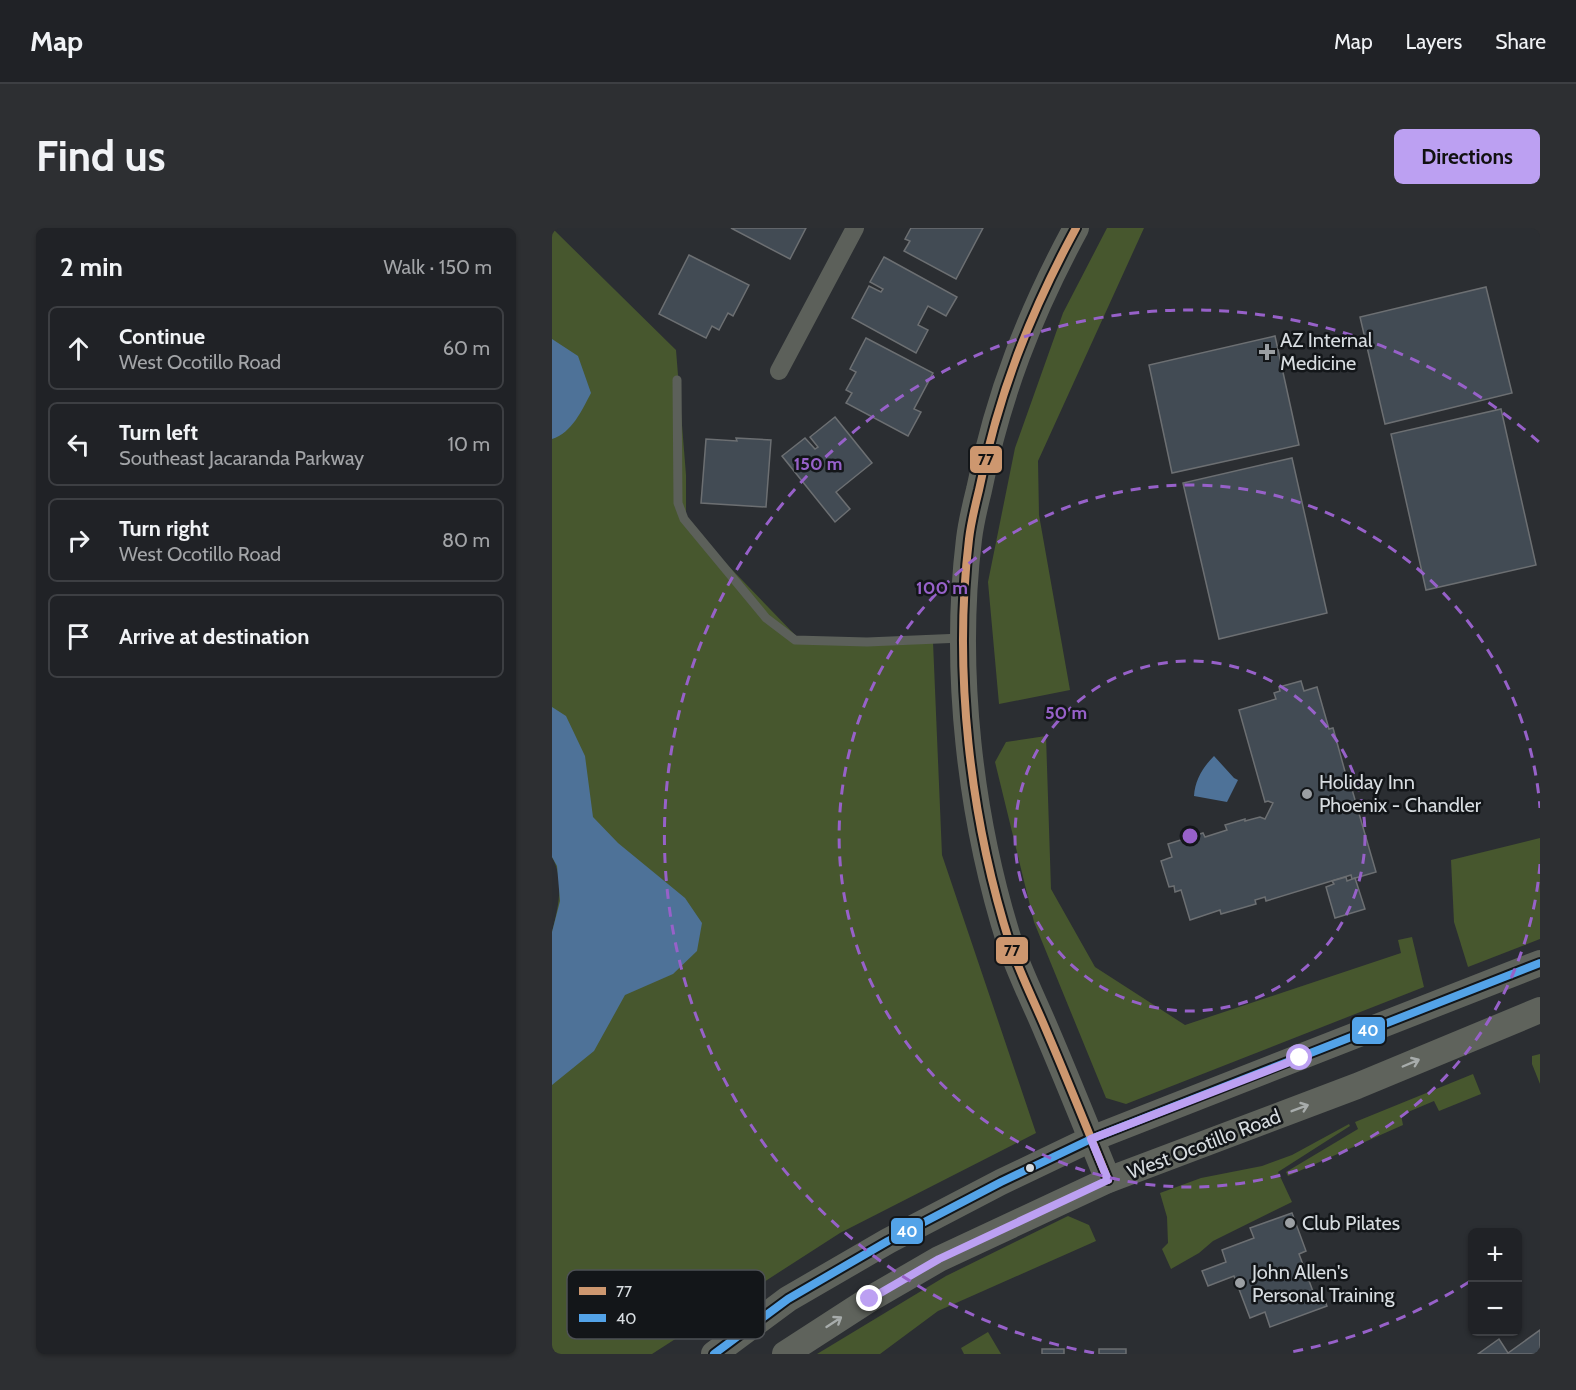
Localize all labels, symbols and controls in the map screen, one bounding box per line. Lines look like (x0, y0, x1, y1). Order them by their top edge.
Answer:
text: Map (30, 24, 83, 58)
text: Map (1334, 29, 1373, 54)
text: Layers (1406, 29, 1462, 54)
text: Share (1495, 29, 1546, 54)
button: Directions (1394, 129, 1540, 184)
text: Find us (36, 130, 165, 182)
text: 2 min (60, 251, 123, 283)
text: Walk · 150 m (384, 255, 492, 279)
text: Continue (119, 323, 205, 350)
place label: AZ Internal Medicine (1280, 328, 1373, 375)
icon: ahead (62, 332, 95, 365)
text: 60 m (443, 336, 490, 360)
marker: AZ Internal Medicine (1258, 343, 1276, 361)
text: West Ocotillo Road (119, 350, 281, 374)
text: Turn left (119, 419, 198, 446)
icon: left (62, 428, 95, 461)
text: 10 m (447, 432, 490, 456)
line badge: 77 (969, 445, 1003, 474)
text: Southeast Jacaranda Parkway (119, 446, 364, 470)
text: 77 (978, 450, 995, 469)
text: 150 m (794, 453, 842, 475)
text: Turn right (119, 515, 209, 542)
icon: right (62, 524, 95, 557)
text: 80 m (442, 528, 490, 552)
text: West Ocotillo Road (119, 542, 281, 566)
text: 100 m (916, 577, 968, 599)
icon: arrive (62, 620, 95, 653)
text: Arrive at destination (119, 623, 309, 650)
text: 50 m (1045, 702, 1087, 724)
place label: Holiday Inn Phoenix - Chandler (1319, 770, 1482, 817)
marker: Holiday Inn Phoenix - Chandler (1300, 787, 1314, 801)
centre of rings (1180, 826, 1200, 846)
line badge: 77 (995, 936, 1029, 965)
text: 77 (1004, 941, 1021, 960)
line badge: 40 (1351, 1016, 1386, 1045)
text: 40 (1357, 1021, 1379, 1040)
route start (1286, 1044, 1312, 1070)
one-way arrow (1401, 1057, 1419, 1068)
one-way arrow (1290, 1101, 1309, 1112)
street label: West Ocotillo Road (1124, 1104, 1284, 1184)
unlabelled marker (1024, 1162, 1036, 1174)
place label: Club Pilates (1302, 1211, 1400, 1235)
marker: Club Pilates (1283, 1216, 1297, 1230)
line badge: 40 (890, 1217, 924, 1245)
text: 40 (896, 1222, 918, 1241)
map controls (1468, 1228, 1522, 1336)
button: + (1468, 1228, 1522, 1282)
place label: John Allen's Personal Training (1251, 1260, 1396, 1307)
legend (567, 1270, 765, 1339)
marker: John Allen's Personal Training (1233, 1276, 1247, 1290)
text: 77 (616, 1282, 632, 1301)
button: − (1468, 1282, 1522, 1336)
route end (856, 1285, 882, 1311)
text: 40 (616, 1309, 636, 1328)
one-way arrow (825, 1316, 842, 1328)

